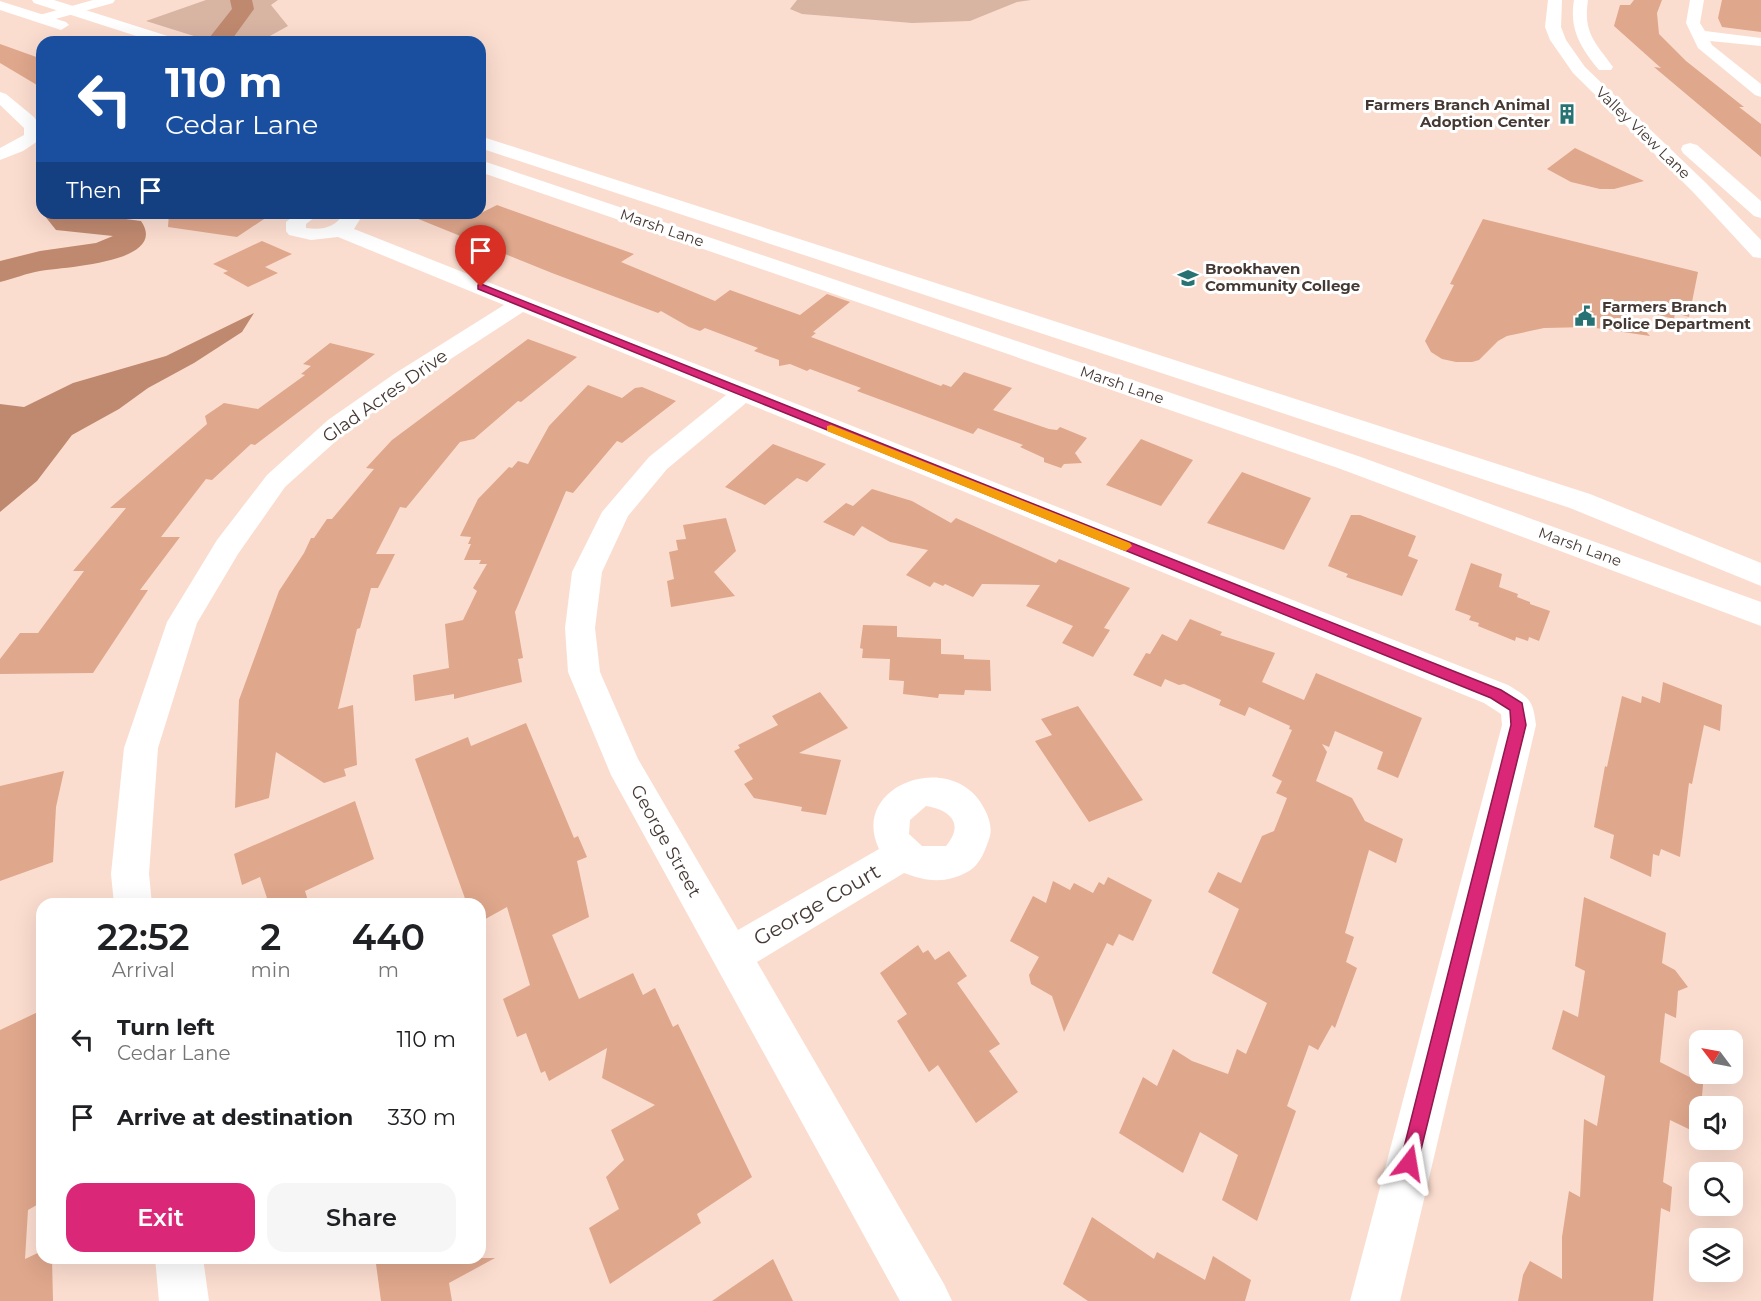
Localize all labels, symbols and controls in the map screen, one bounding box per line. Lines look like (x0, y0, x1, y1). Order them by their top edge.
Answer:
text: 110 m (165, 56, 282, 108)
icon: left (66, 60, 144, 138)
street label: Valley View Lane (1592, 82, 1695, 183)
place label: Farmers Branch Animal Adoption Center (1365, 95, 1551, 131)
building icon: Farmers Branch Animal Adoption Center (1555, 102, 1579, 126)
text: Cedar Lane (165, 108, 318, 141)
icon: arrive (134, 174, 167, 207)
text: Then (66, 177, 122, 204)
street label: Marsh Lane (618, 204, 707, 251)
pin (455, 225, 506, 287)
icon: arrive (464, 234, 497, 267)
place label: Brookhaven Community College (1205, 259, 1360, 295)
school or university icon: Brookhaven Community College (1176, 266, 1200, 290)
place label: Farmers Branch Police Department (1602, 297, 1751, 333)
public building icon: Farmers Branch Police Department (1573, 304, 1597, 328)
street label: Glad Acres Drive (318, 345, 452, 447)
street label: Marsh Lane (1078, 361, 1167, 408)
street label: Marsh Lane (1536, 523, 1625, 570)
street label: George Street (626, 781, 706, 901)
street label: George Court (749, 858, 884, 951)
text: 22:52 (97, 915, 190, 959)
text: 2 (260, 915, 281, 959)
text: 440 (352, 915, 425, 959)
text: Arrival (112, 958, 175, 982)
text: min (251, 958, 291, 982)
text: m (378, 958, 399, 982)
text: Turn left (117, 1014, 215, 1041)
icon: left (66, 1023, 99, 1056)
text: 110 m (396, 1026, 456, 1053)
north arrow (1689, 1030, 1743, 1084)
map controls (1689, 1030, 1743, 1282)
text: Cedar Lane (117, 1041, 231, 1065)
button: sound (1689, 1096, 1743, 1150)
icon: arrive (66, 1101, 99, 1134)
text: Arrive at destination (117, 1104, 353, 1131)
text: 330 m (388, 1104, 456, 1131)
position arrow (1377, 1131, 1441, 1195)
button: search (1689, 1162, 1743, 1216)
button: Exit (66, 1183, 255, 1252)
button: Share (267, 1183, 456, 1252)
button: layers (1689, 1228, 1743, 1282)

